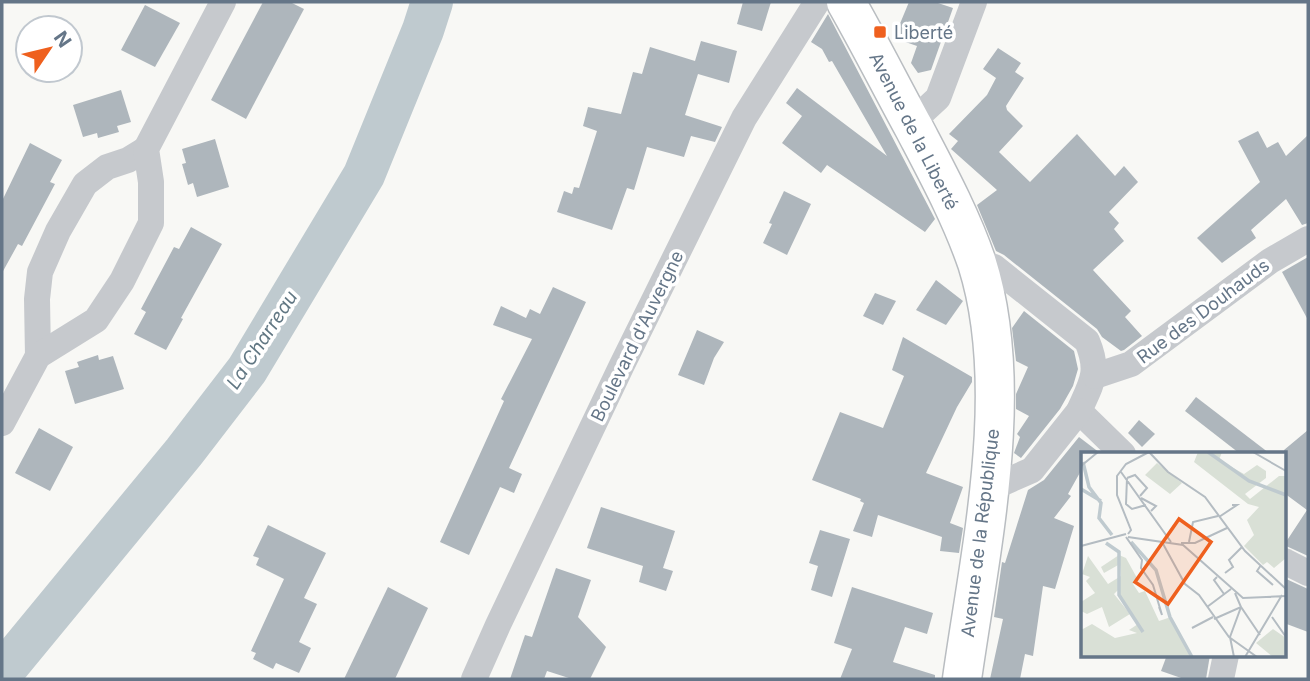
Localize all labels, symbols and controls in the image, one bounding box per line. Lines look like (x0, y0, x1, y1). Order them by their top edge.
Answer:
north arrow (14, 14, 84, 84)
place label: Liberté (894, 22, 953, 43)
marker: Liberté (872, 24, 888, 40)
text: N (49, 27, 76, 52)
street label: Avenue de la Liberté (865, 49, 963, 213)
street label: Boulevard d'Auvergne (586, 247, 688, 425)
street label: Rue des Douhauds (1133, 254, 1273, 368)
water label: La Charreau (222, 286, 302, 394)
street label: Avenue de la République (957, 428, 1003, 638)
inset map (1081, 452, 1286, 656)

